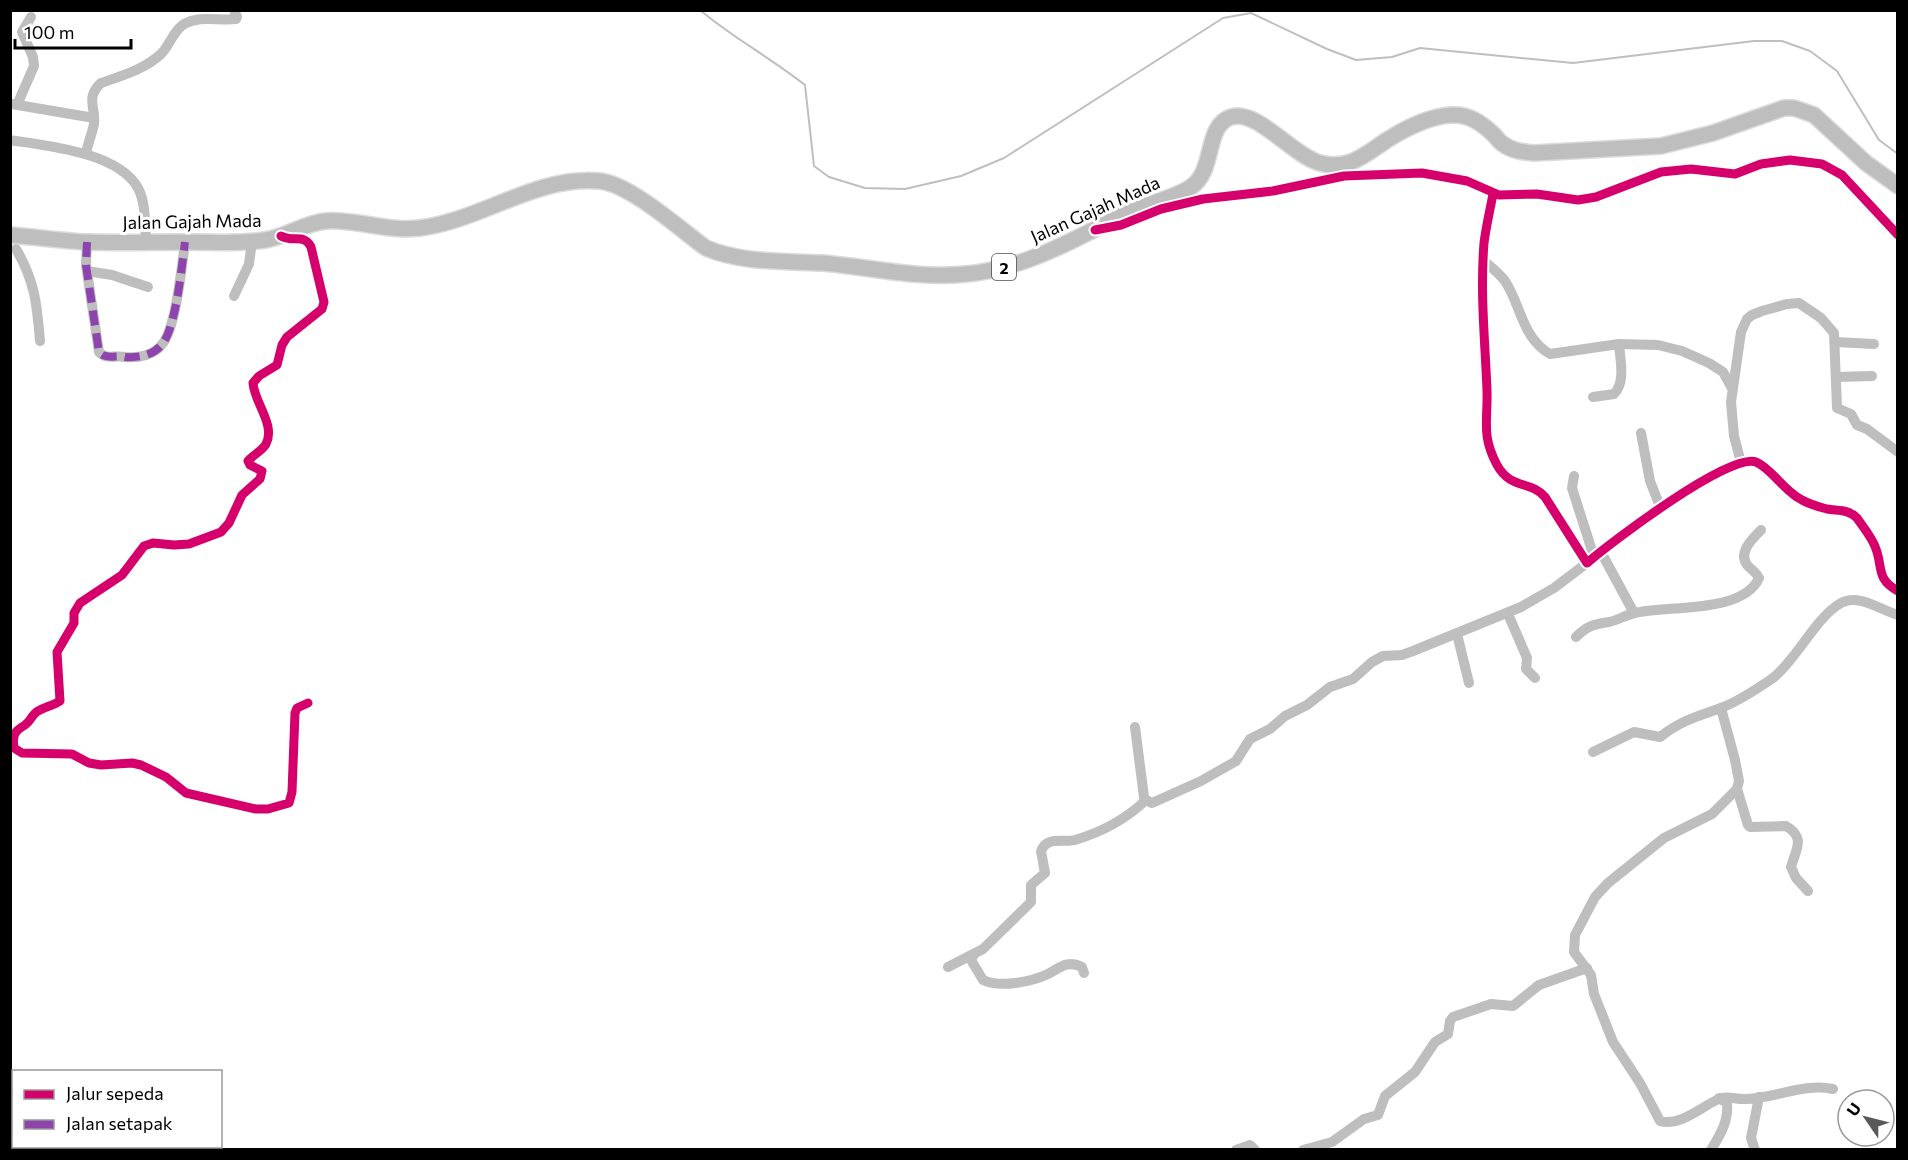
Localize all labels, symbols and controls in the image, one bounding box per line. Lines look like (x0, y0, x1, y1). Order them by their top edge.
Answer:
scale bar (15, 12, 130, 50)
text: 100 m (24, 21, 74, 43)
street label: Jalan Gajah Mada (1027, 171, 1163, 247)
street label: Jalan Gajah Mada (122, 209, 262, 233)
road number: 2 (992, 254, 1016, 280)
legend (12, 1070, 222, 1148)
text: Jalur sepeda (66, 1082, 164, 1104)
north arrow (1836, 1088, 1896, 1148)
text: U (1842, 1099, 1864, 1119)
text: Jalan setapak (66, 1112, 173, 1134)

